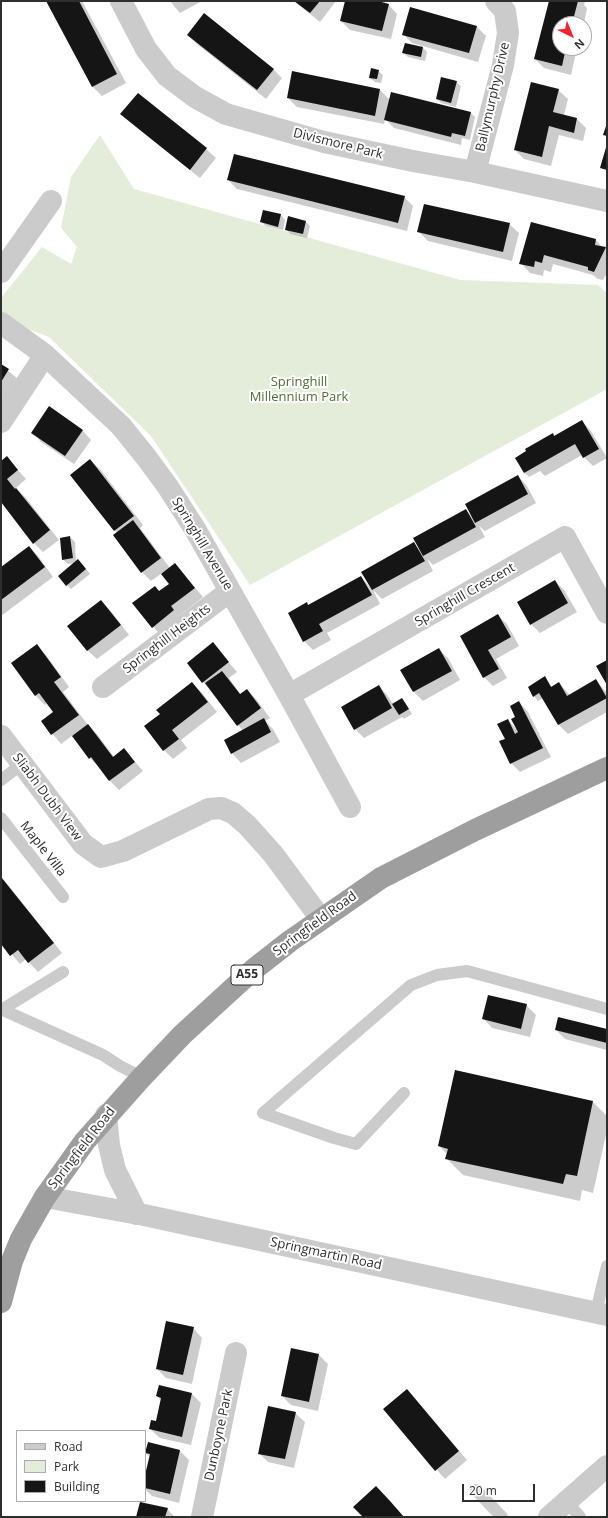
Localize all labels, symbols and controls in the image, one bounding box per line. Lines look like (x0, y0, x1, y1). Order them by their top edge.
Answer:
north arrow (552, 16, 592, 56)
text: N (571, 36, 588, 53)
street label: Ballymurphy Drive (473, 41, 513, 153)
street label: Divismore Park (292, 125, 384, 163)
park label: Springhill Millennium Park (250, 374, 348, 405)
street label: Springhill Avenue (168, 495, 236, 593)
street label: Springhill Crescent (412, 560, 518, 630)
street label: Springhill Heights (120, 601, 214, 677)
street label: Sliabh Dubh View (9, 750, 85, 844)
street label: Maple Villa (17, 818, 69, 880)
street label: Springfield Road (270, 889, 360, 959)
road number: A55 (231, 965, 263, 985)
street label: Springfield Road (45, 1104, 119, 1192)
street label: Springmartin Road (269, 1235, 383, 1273)
street label: Dunboyne Park (202, 1388, 236, 1482)
legend (16, 1430, 146, 1502)
text: Road (54, 1438, 83, 1455)
text: Park (54, 1458, 79, 1475)
scale bar (464, 1476, 537, 1502)
text: Building (54, 1478, 99, 1495)
text: 20 m (469, 1482, 497, 1499)

